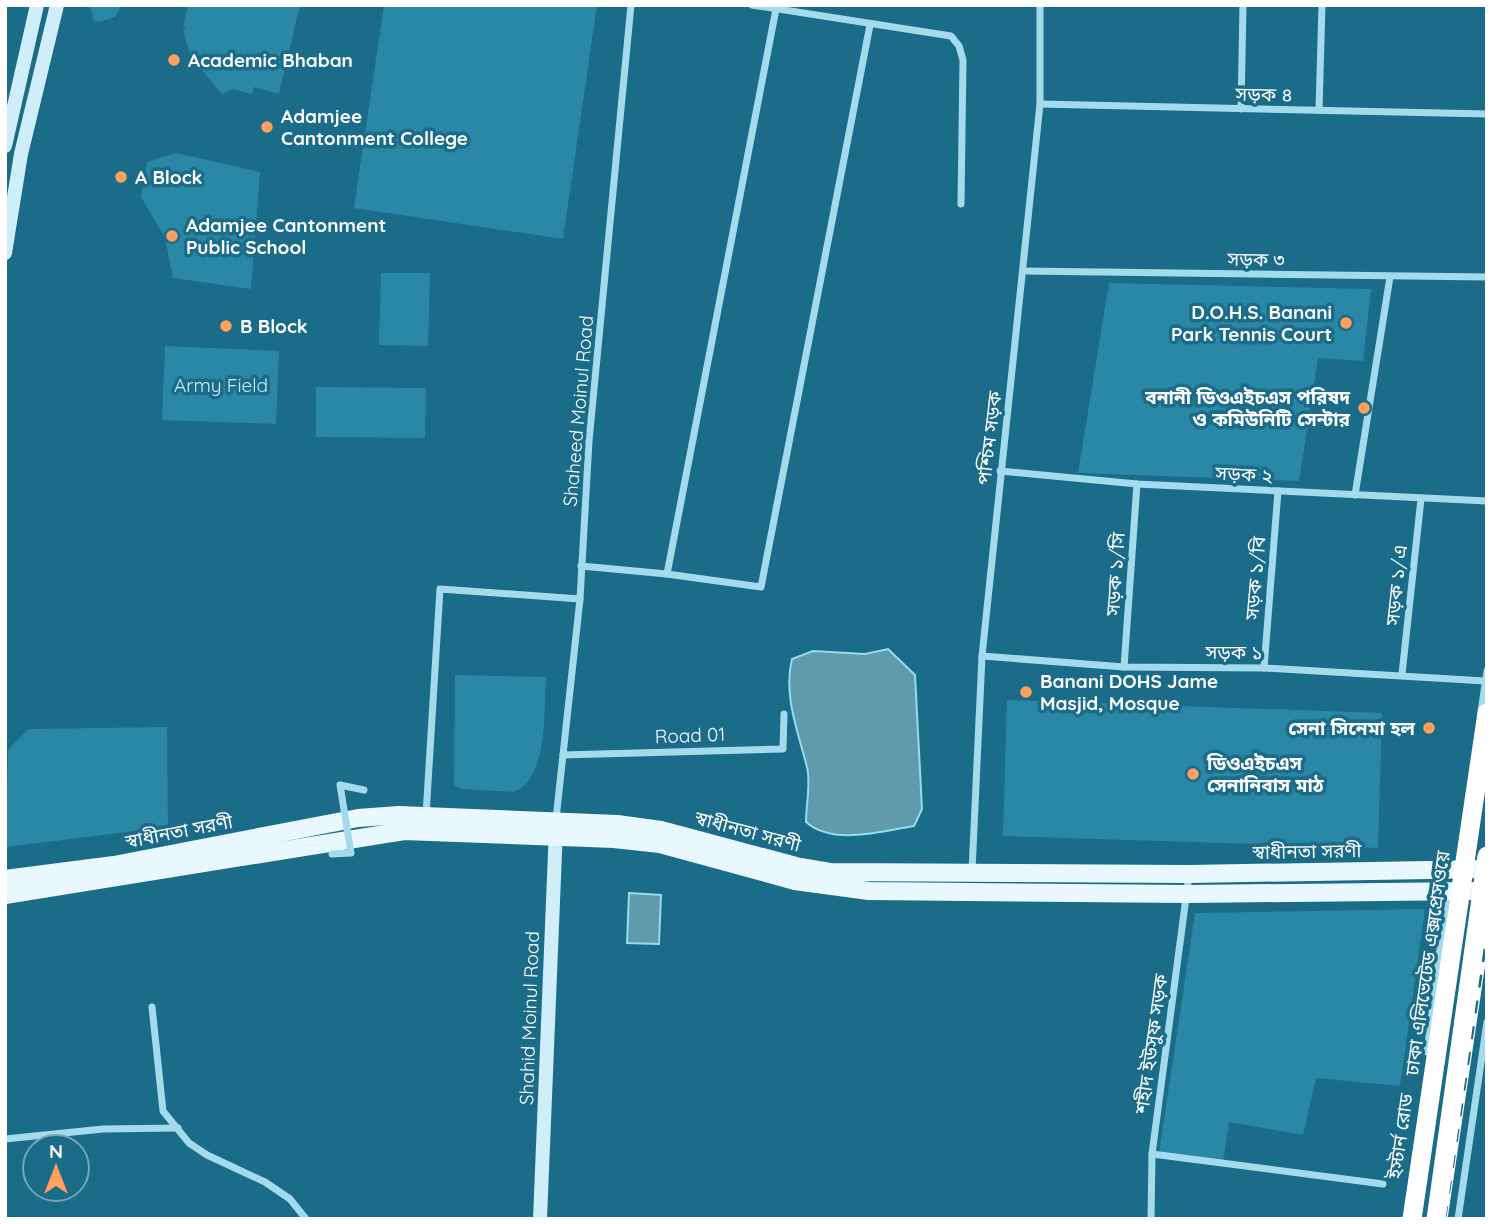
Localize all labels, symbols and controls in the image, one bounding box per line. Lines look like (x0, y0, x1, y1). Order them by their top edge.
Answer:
place label: Academic Bhaban (188, 48, 353, 72)
marker: Academic Bhaban (166, 52, 182, 68)
street label: সড়ক ৪ (1234, 81, 1293, 106)
place label: Adamjee Cantonment College (281, 104, 468, 150)
marker: Adamjee Cantonment College (259, 119, 275, 135)
place label: A Block (135, 165, 203, 189)
marker: A Block (113, 169, 129, 185)
place label: Adamjee Cantonment Public School (186, 213, 386, 259)
marker: Adamjee Cantonment Public School (164, 228, 180, 244)
street label: সড়ক ৩ (1226, 246, 1285, 271)
place label: D.O.H.S. Banani Park Tennis Court (1171, 300, 1332, 346)
place label: B Block (240, 314, 308, 338)
street label: Shaheed Moinul Road (558, 314, 598, 508)
marker: D.O.H.S. Banani Park Tennis Court (1338, 315, 1354, 331)
marker: B Block (218, 318, 234, 334)
park label: Army Field (174, 373, 268, 397)
place label: বনানী ডিওএইচএস পরিষদ ও কমিউনিটি সেন্টার (1144, 385, 1351, 431)
street label: পশ্চিম সড়ক (971, 389, 1007, 486)
marker: বনানী ডিওএইচএস পরিষদ ও কমিউনিটি সেন্টার (1356, 400, 1372, 416)
street label: সড়ক ২ (1214, 460, 1273, 487)
street label: সড়ক ১/সি (1100, 530, 1130, 618)
street label: সড়ক ১/বি (1239, 535, 1271, 622)
street label: সড়ক ১/এ (1380, 543, 1412, 628)
street label: সড়ক ১ (1204, 640, 1263, 664)
place label: Banani DOHS Jame Masjid, Mosque (1040, 669, 1218, 715)
marker: Banani DOHS Jame Masjid, Mosque (1018, 684, 1034, 700)
place label: সেনা সিনেমা হল (1288, 716, 1416, 740)
marker: সেনা সিনেমা হল (1421, 720, 1437, 736)
street label: Road 01 (654, 722, 726, 748)
place label: ডিওএইচএস সেনানিবাস মাঠ (1206, 751, 1324, 797)
marker: ডিওএইচএস সেনানিবাস মাঠ (1185, 766, 1201, 782)
street label: স্বাধীনতা সরণী (691, 805, 805, 857)
street label: স্বাধীনতা সরণী (122, 809, 236, 853)
street label: স্বাধীনতা সরণী (1251, 838, 1363, 864)
street label: ঢাকা এলিভেটেড এক্সপ্রেসওয়ে (1399, 848, 1455, 1078)
street label: Shahid Moinul Road (514, 930, 544, 1106)
street label: শহীদ ইউসুফ সড়ক (1129, 972, 1173, 1117)
street label: ইস্টার্ন রোড (1382, 1091, 1418, 1181)
north arrow (21, 1133, 91, 1203)
text: N (49, 1139, 63, 1163)

